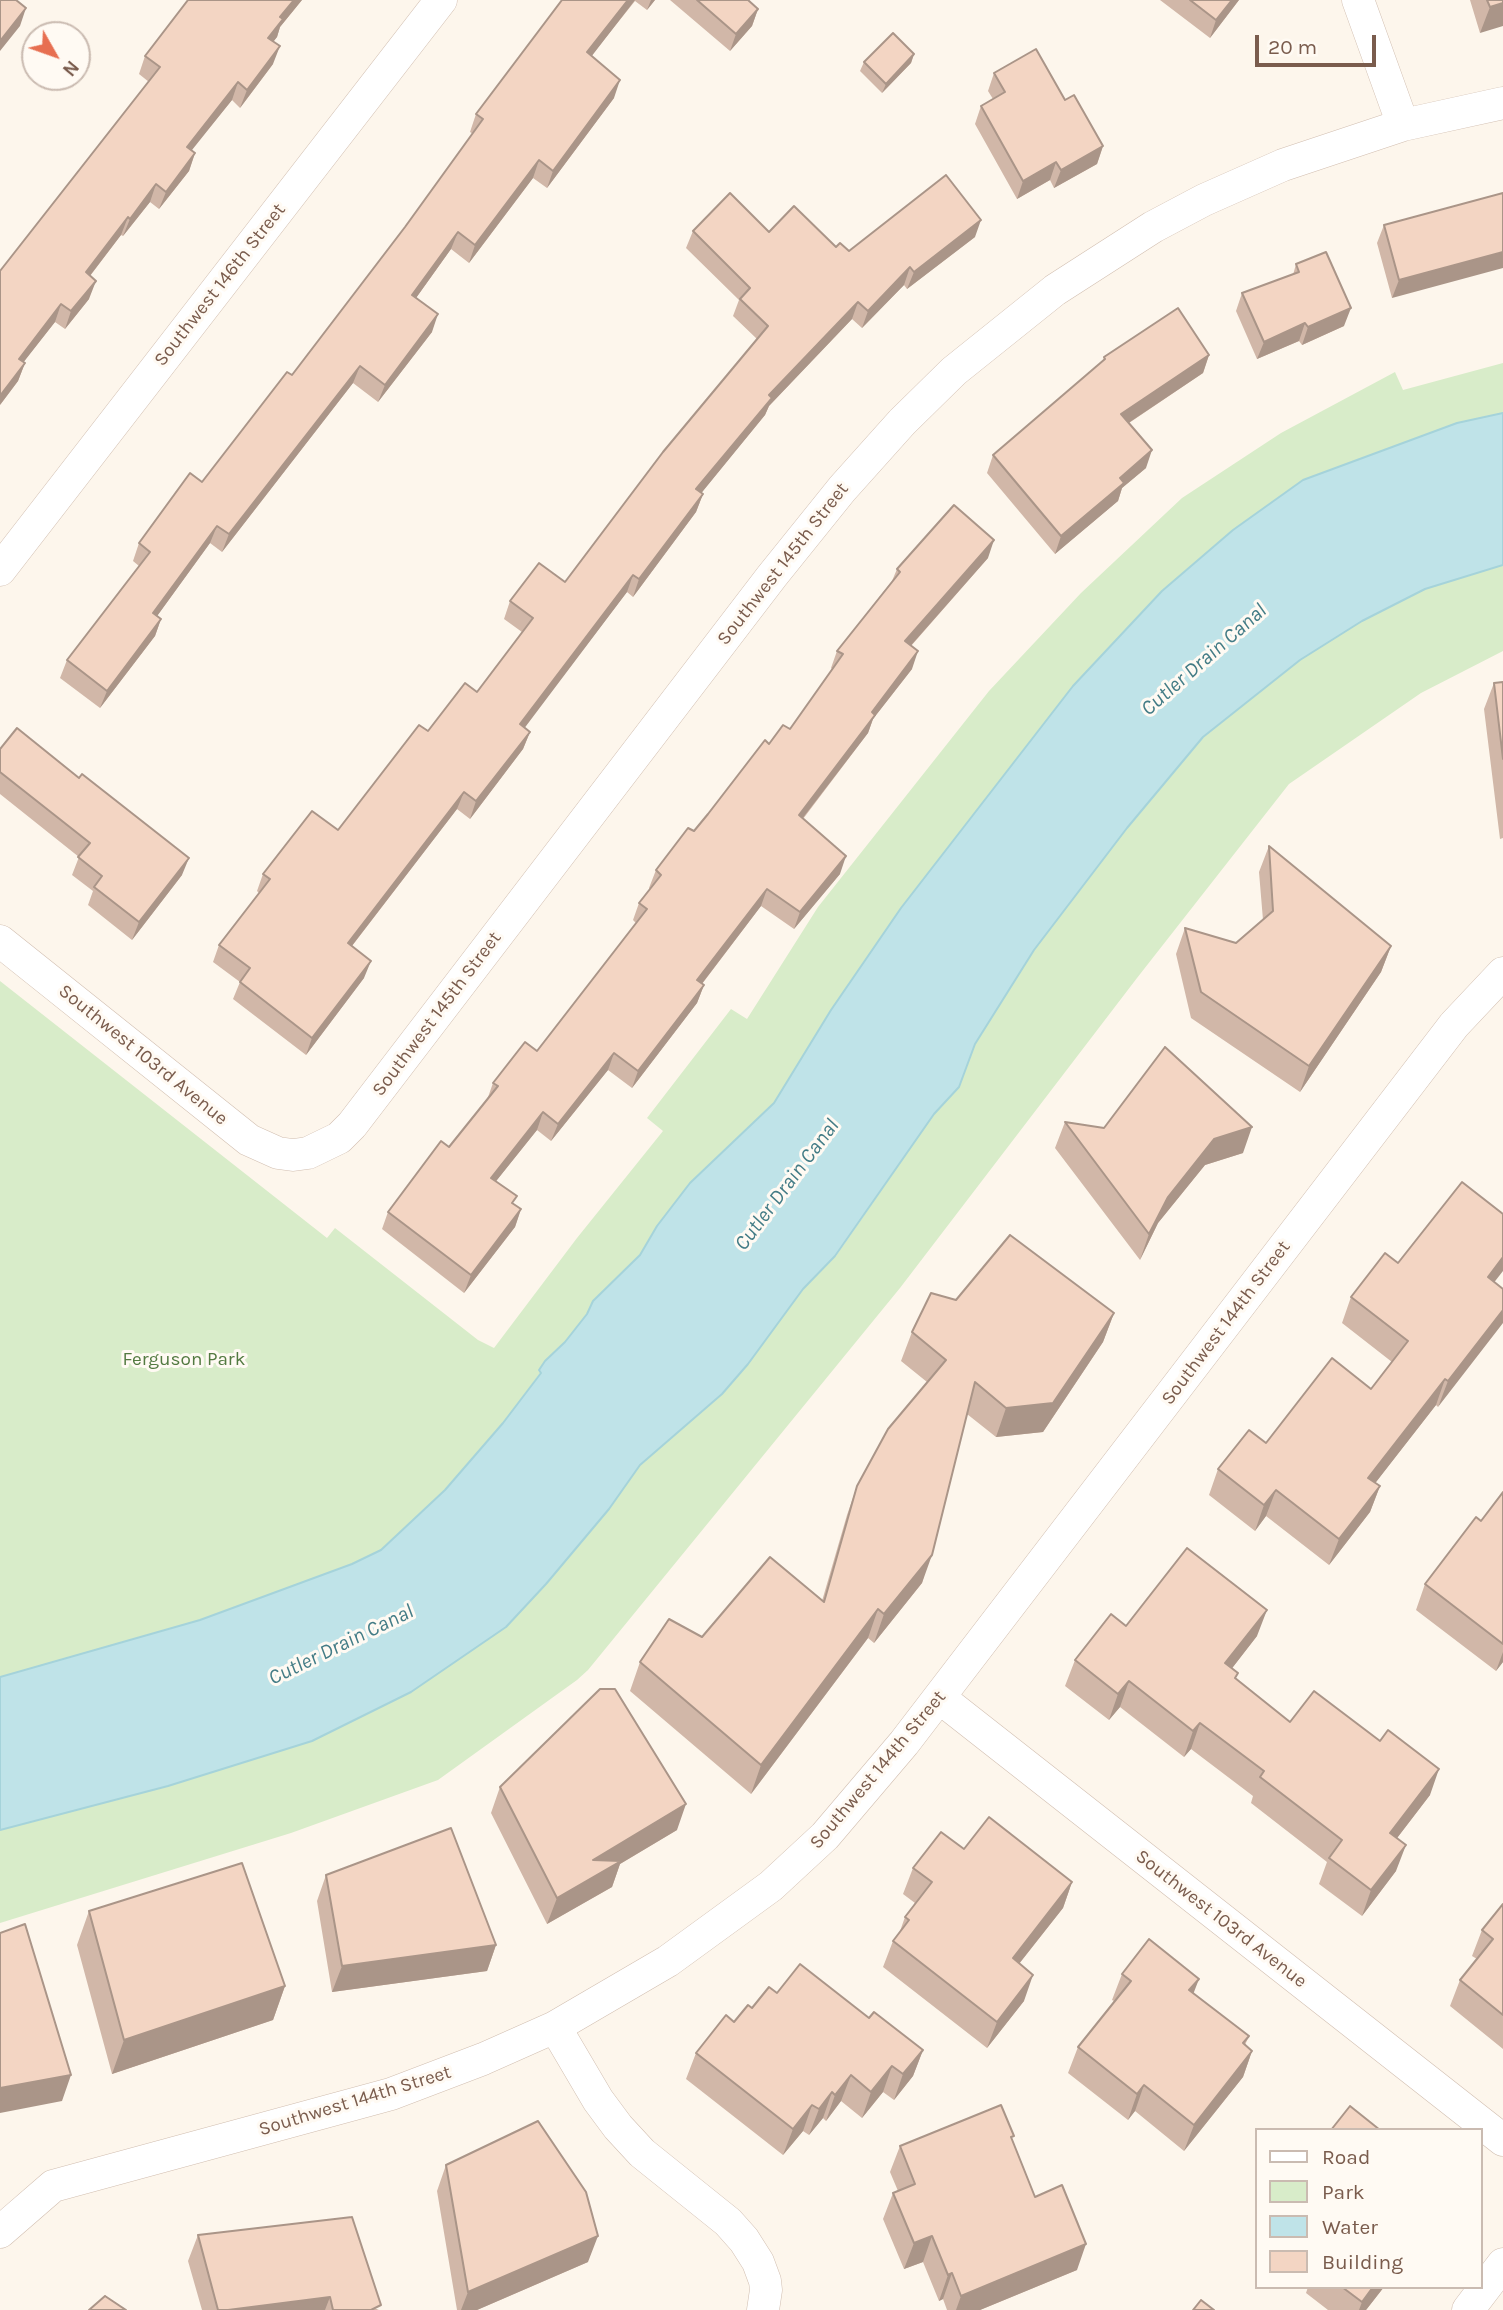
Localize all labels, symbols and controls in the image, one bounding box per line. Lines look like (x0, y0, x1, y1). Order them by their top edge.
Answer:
north arrow (21, 21, 91, 91)
scale bar (1258, 21, 1379, 65)
text: 20 m (1268, 35, 1317, 59)
text: N (58, 56, 83, 81)
street label: Southwest 146th Street (149, 199, 291, 371)
street label: Southwest 145th Street (712, 478, 854, 650)
water label: Cutler Drain Canal (1136, 599, 1272, 721)
street label: Southwest 145th Street (368, 927, 506, 1101)
street label: Southwest 103rd Avenue (54, 980, 232, 1130)
water label: Cutler Drain Canal (729, 1114, 845, 1256)
street label: Southwest 144th Street (1157, 1236, 1295, 1410)
park label: Ferguson Park (123, 1349, 245, 1371)
water label: Cutler Drain Canal (264, 1599, 418, 1691)
street label: Southwest 144th Street (805, 1686, 951, 1854)
street label: Southwest 103rd Avenue (1131, 1845, 1311, 1993)
street label: Southwest 144th Street (256, 2061, 454, 2141)
legend (1254, 2128, 1482, 2289)
text: Road (1322, 2145, 1370, 2169)
text: Park (1322, 2180, 1365, 2204)
text: Water (1322, 2215, 1378, 2239)
text: Building (1322, 2250, 1403, 2274)

